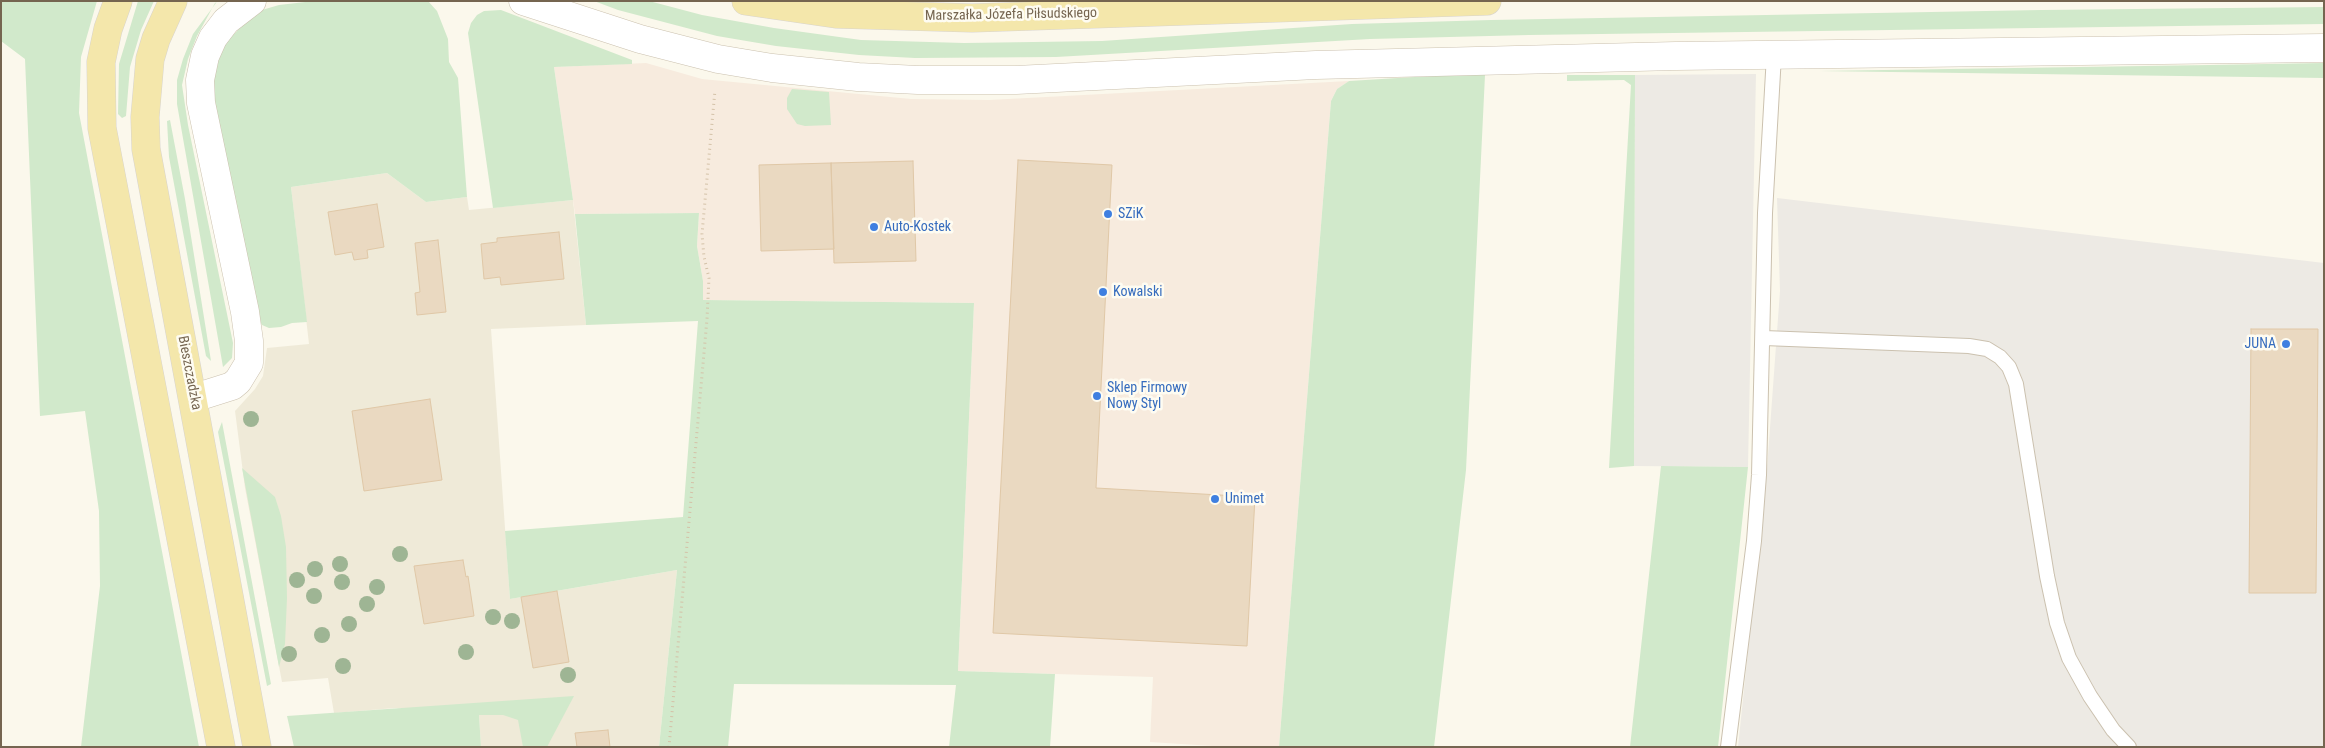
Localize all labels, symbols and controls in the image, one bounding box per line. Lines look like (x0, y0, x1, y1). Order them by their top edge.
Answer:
street label: Marszałka Józefa Piłsudskiego (925, 5, 1097, 25)
place label: SZiK (1118, 206, 1143, 222)
marker: SZiK (1102, 208, 1114, 220)
place label: Auto-Kostek (884, 219, 951, 235)
marker: Auto-Kostek (868, 221, 880, 233)
place label: Kowalski (1113, 284, 1162, 300)
marker: Kowalski (1097, 286, 1109, 298)
street label: Bieszczadzka (174, 334, 204, 412)
place label: JUNA (2244, 336, 2276, 352)
marker: JUNA (2280, 338, 2292, 350)
place label: Sklep Firmowy Nowy Styl (1107, 380, 1187, 412)
marker: Sklep Firmowy Nowy Styl (1091, 390, 1103, 402)
place label: Unimet (1225, 491, 1264, 507)
marker: Unimet (1209, 493, 1221, 505)

